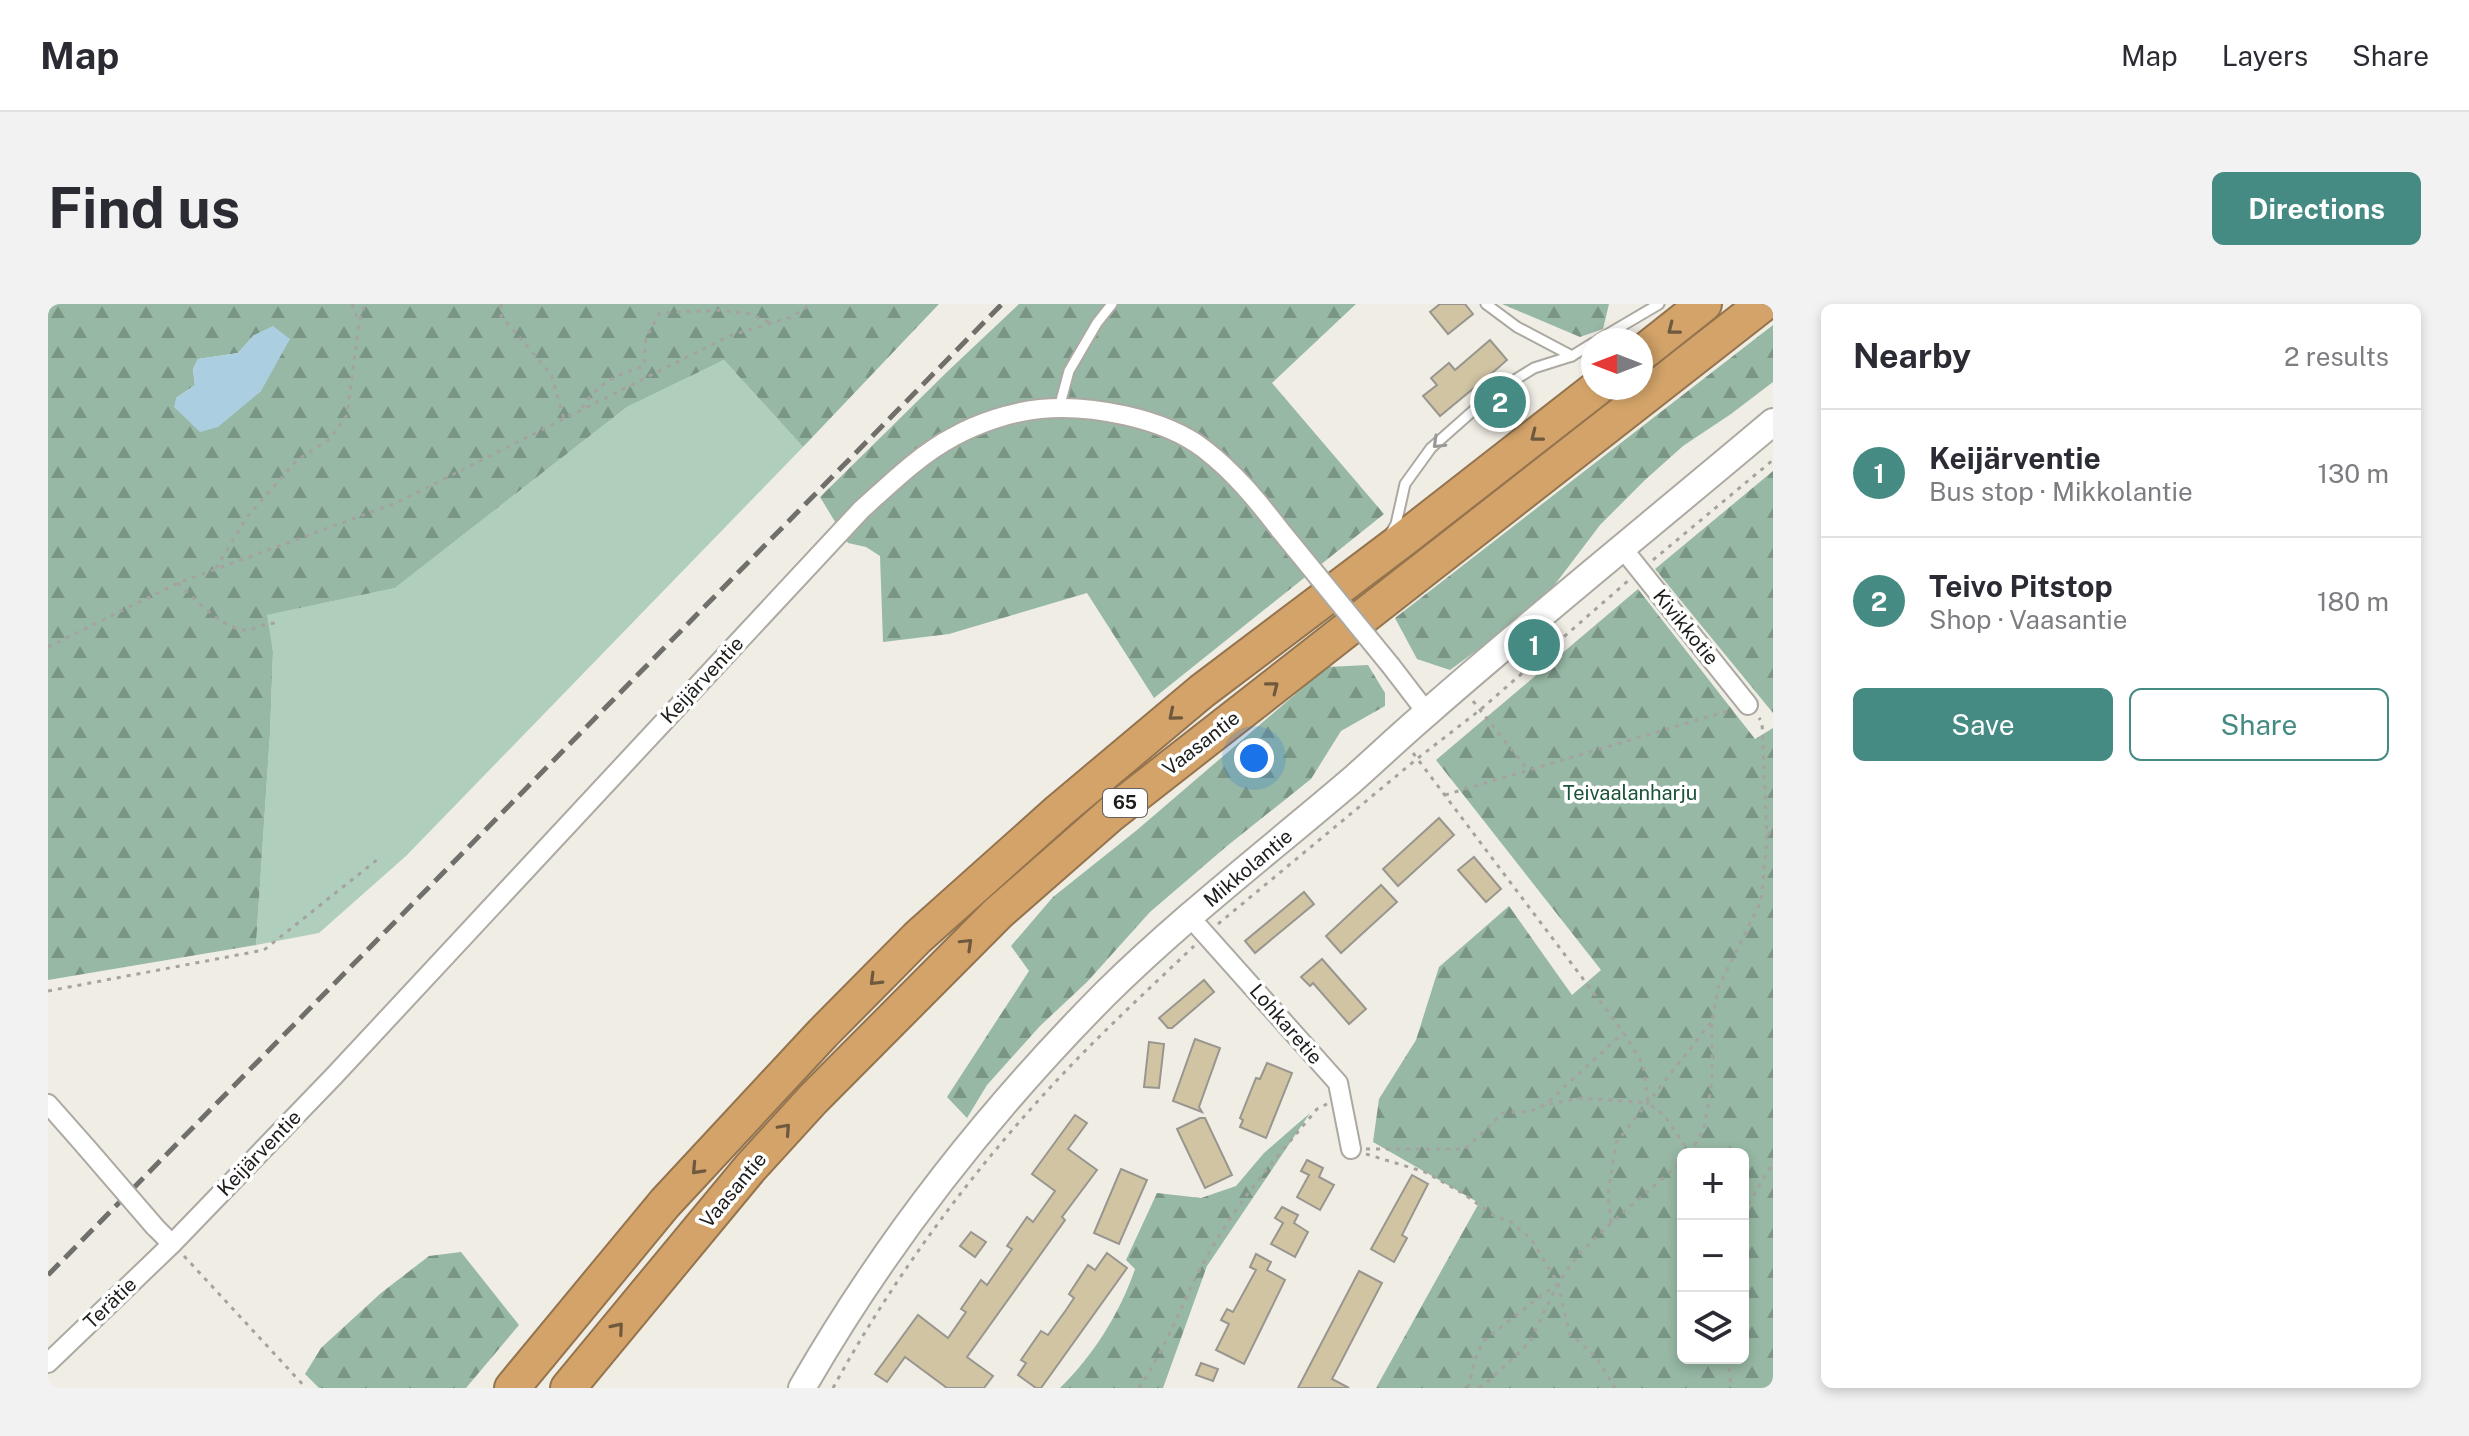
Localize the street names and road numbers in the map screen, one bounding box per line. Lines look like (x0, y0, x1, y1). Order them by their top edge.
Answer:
street label: Kivikkotie (1648, 584, 1724, 670)
street label: Keijärventie (656, 632, 748, 728)
street label: Vaasantie (1158, 706, 1244, 780)
road number: 65 (1103, 789, 1147, 817)
street label: Mikkolantie (1199, 824, 1297, 912)
street label: Lohkaretie (1245, 979, 1327, 1069)
street label: Keijärventie (212, 1105, 306, 1201)
street label: Vaasantie (695, 1147, 771, 1233)
street label: Terätie (79, 1272, 141, 1334)

